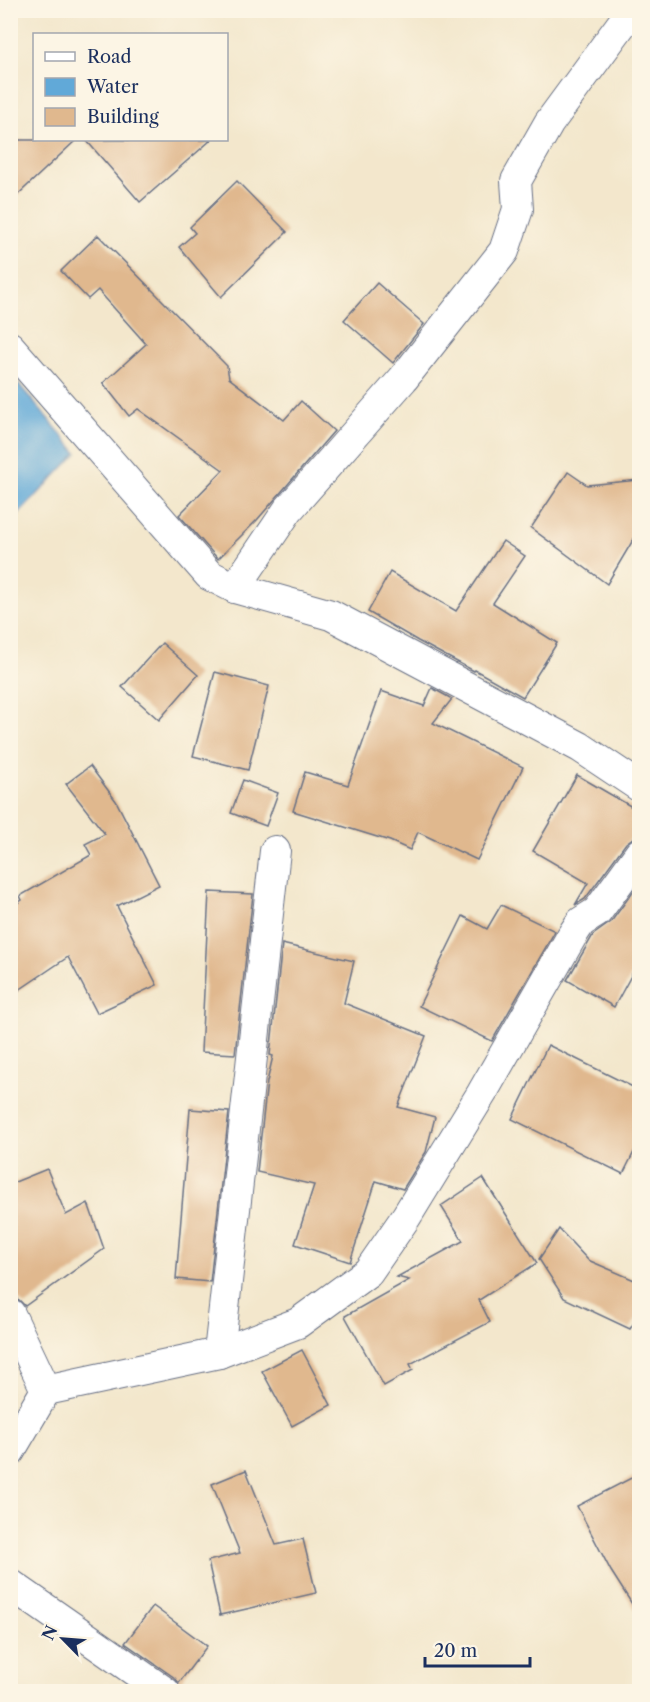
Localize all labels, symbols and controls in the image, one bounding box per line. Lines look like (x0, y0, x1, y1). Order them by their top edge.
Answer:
legend (33, 33, 228, 141)
text: Road (87, 46, 132, 68)
text: Water (86, 76, 139, 98)
text: Building (87, 106, 159, 128)
north arrow (33, 1609, 93, 1669)
text: N (37, 1622, 61, 1643)
scale bar (425, 1630, 530, 1668)
text: 20 m (434, 1640, 478, 1662)

